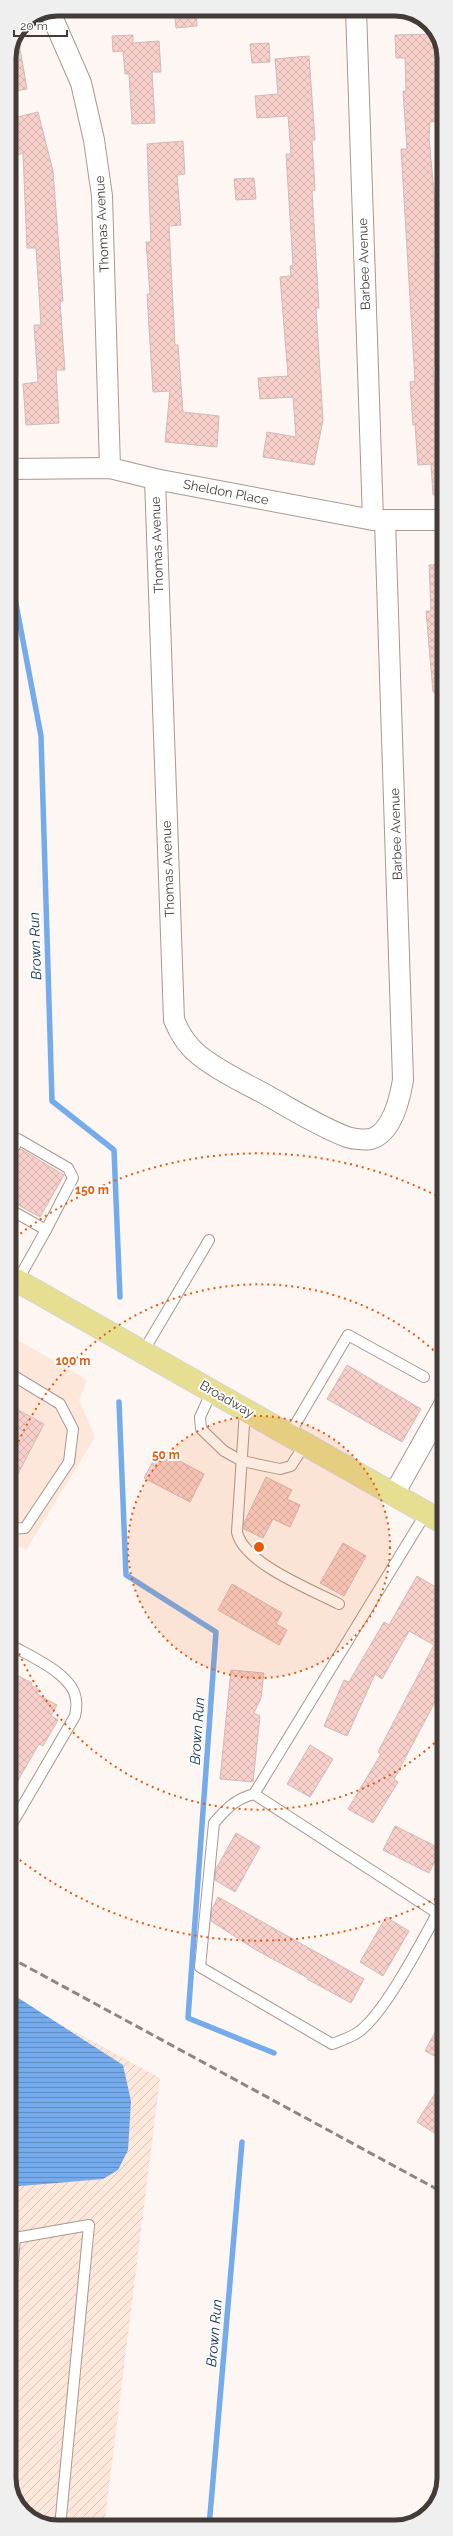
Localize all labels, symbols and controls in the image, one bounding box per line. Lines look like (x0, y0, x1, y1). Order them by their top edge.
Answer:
scale bar (14, 12, 67, 38)
text: 20 m (20, 19, 48, 33)
street label: Thomas Avenue (92, 175, 112, 273)
street label: Barbee Avenue (355, 217, 373, 310)
street label: Sheldon Place (182, 476, 270, 508)
street label: Thomas Avenue (148, 496, 166, 594)
street label: Barbee Avenue (387, 787, 405, 880)
street label: Thomas Avenue (159, 820, 177, 918)
water label: Brown Run (26, 912, 44, 980)
text: 150 m (75, 1183, 109, 1197)
text: 100 m (56, 1354, 90, 1368)
street label: Broadway (197, 1377, 257, 1421)
text: 50 m (152, 1448, 180, 1462)
centre of rings (252, 1540, 266, 1554)
water label: Brown Run (187, 1697, 207, 1765)
water label: Brown Run (203, 2298, 225, 2367)

